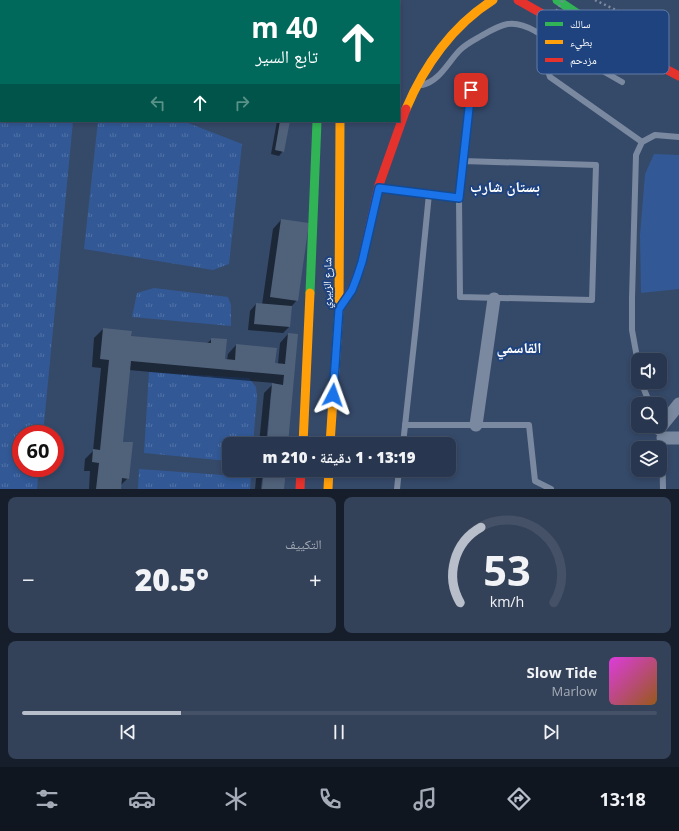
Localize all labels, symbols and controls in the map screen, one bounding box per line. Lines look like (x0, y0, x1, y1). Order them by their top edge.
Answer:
text: 40 m (251, 8, 318, 46)
legend (537, 10, 669, 74)
icon: ahead (332, 16, 384, 68)
text: سالك (570, 16, 590, 31)
text: بطيء (570, 34, 592, 51)
text: تابع السير (255, 44, 318, 68)
text: مزدحم (570, 52, 597, 68)
pin (454, 73, 488, 107)
icon: arrive (460, 79, 482, 101)
icon: left (147, 92, 169, 114)
icon: ahead (189, 92, 211, 114)
icon: right (231, 92, 253, 114)
district label: بستان شارب (470, 176, 540, 196)
street label: شارع الزبيري (319, 257, 336, 309)
district label: القاسمي (496, 337, 542, 360)
map controls (631, 353, 667, 477)
button: sound (631, 353, 667, 389)
position arrow (312, 374, 354, 416)
button: search (631, 397, 667, 433)
speed limit sign: 60 (12, 425, 64, 477)
button: layers (631, 441, 667, 477)
text: 13:19 · 1 دقيقة · 210 m (262, 447, 416, 467)
text: التكييف (285, 535, 322, 553)
text: 53 (483, 542, 531, 598)
text: 20.5° (135, 559, 209, 600)
text: − (22, 564, 35, 594)
text: + (309, 564, 322, 594)
text: km/h (490, 592, 525, 611)
text: Slow Tide (527, 662, 597, 682)
text: Marlow (552, 682, 597, 700)
icon: previous (117, 721, 139, 743)
icon: pause (328, 721, 350, 743)
icon: next (540, 721, 562, 743)
icon: filters (33, 785, 61, 813)
icon: car (128, 785, 156, 813)
icon: climate (222, 785, 250, 813)
icon: phone (316, 785, 344, 813)
icon: music (411, 785, 439, 813)
icon: directions (505, 785, 533, 813)
text: 13:18 (600, 787, 646, 811)

